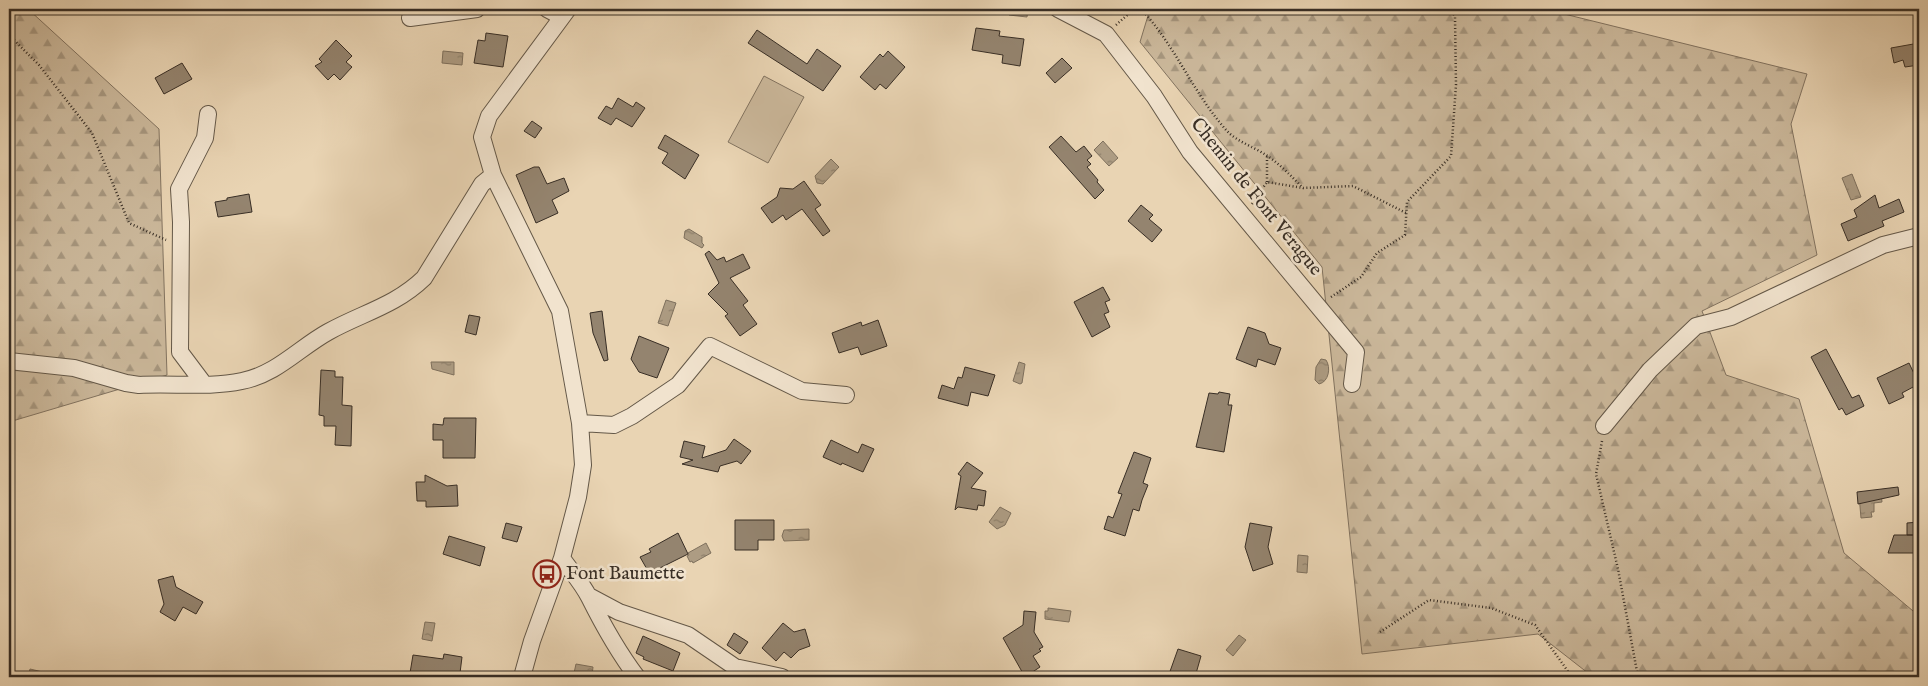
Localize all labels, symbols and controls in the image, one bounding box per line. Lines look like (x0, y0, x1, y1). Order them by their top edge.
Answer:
street label: Chemin de Font Verague (1185, 113, 1327, 281)
bus stop icon: Font Baumette (532, 559, 562, 589)
place label: Font Baumette (566, 562, 685, 586)

